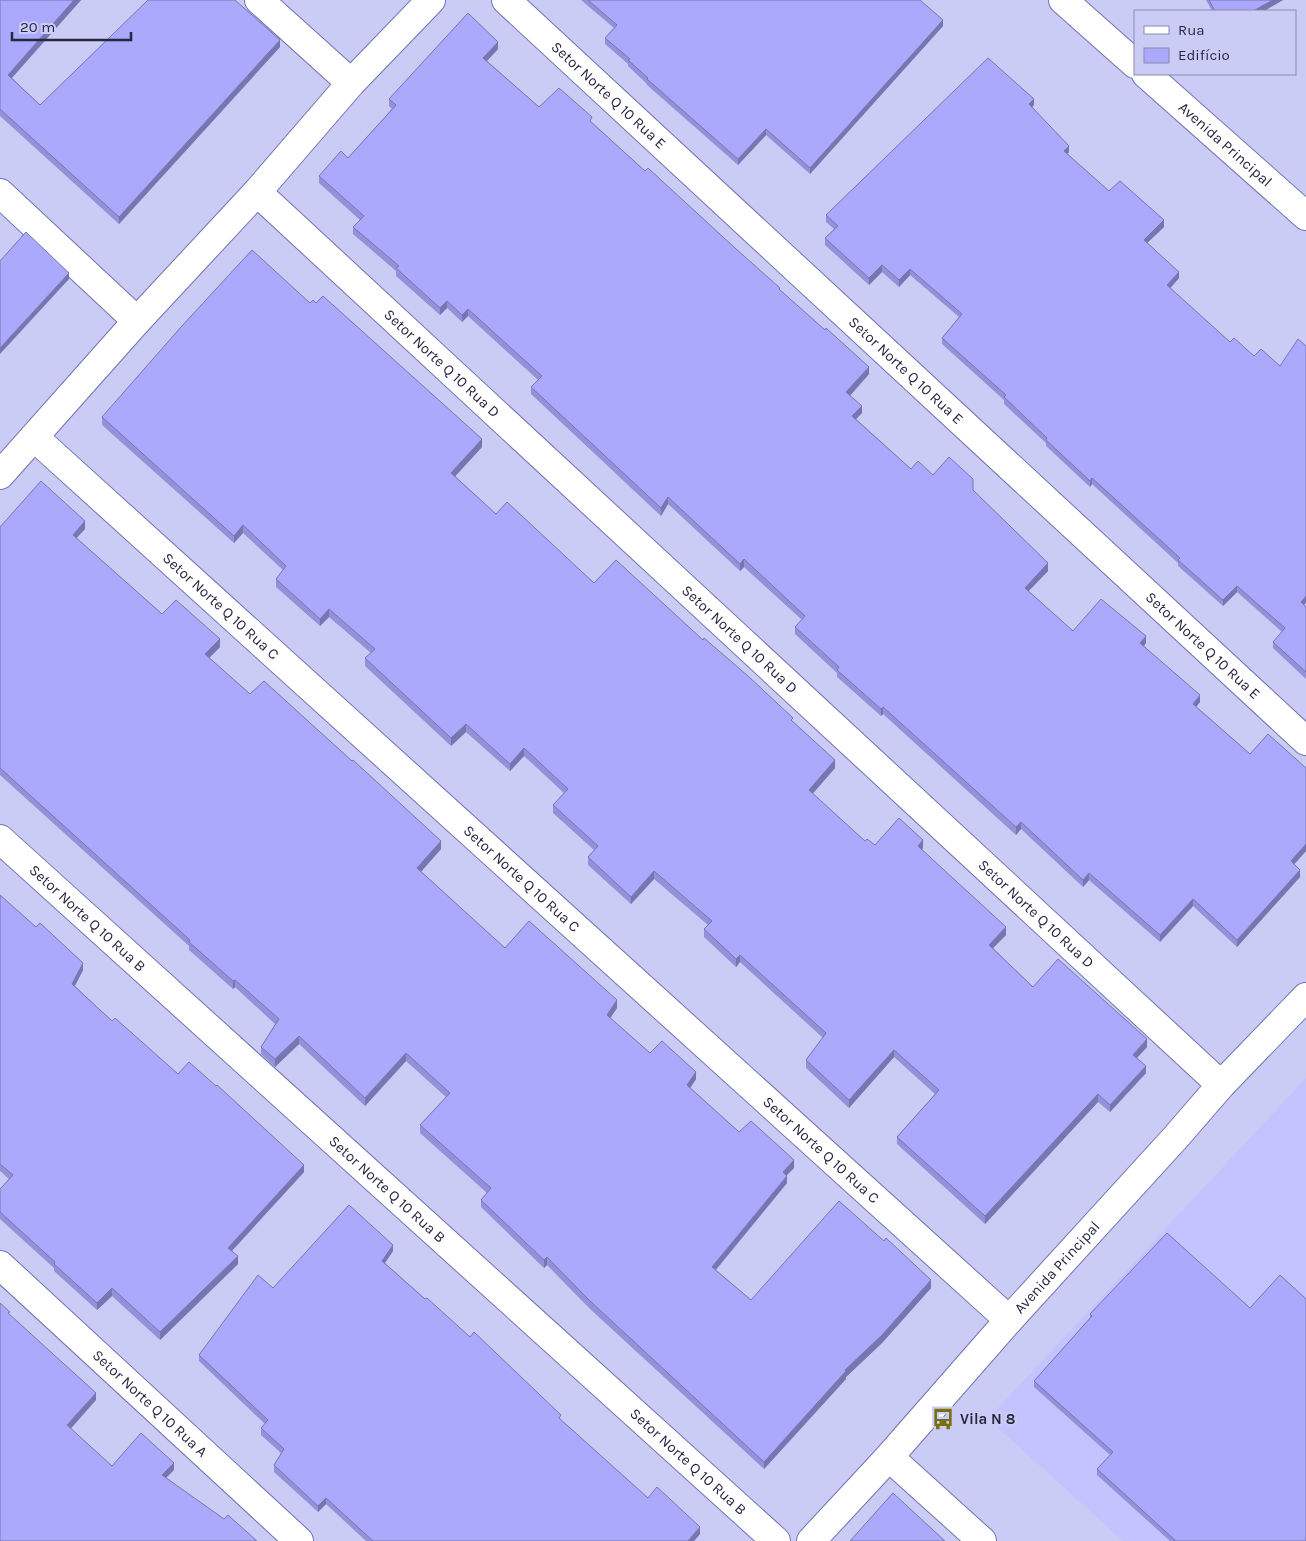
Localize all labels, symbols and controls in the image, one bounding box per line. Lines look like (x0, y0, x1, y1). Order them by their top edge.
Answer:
scale bar (12, 10, 131, 42)
legend (1134, 10, 1296, 75)
text: 20 m (20, 18, 55, 36)
text: Rua (1178, 21, 1205, 39)
street label: Setor Norte Q 10 Rua E (548, 38, 670, 153)
text: Edifício (1178, 46, 1230, 64)
street label: Avenida Principal (1175, 98, 1276, 190)
street label: Setor Norte Q 10 Rua D (380, 305, 503, 421)
street label: Setor Norte Q 10 Rua E (845, 313, 967, 428)
street label: Setor Norte Q 10 Rua C (159, 549, 283, 663)
street label: Setor Norte Q 10 Rua D (678, 581, 801, 697)
street label: Setor Norte Q 10 Rua E (1142, 588, 1264, 703)
street label: Setor Norte Q 10 Rua C (460, 822, 584, 936)
street label: Setor Norte Q 10 Rua D (975, 856, 1098, 972)
street label: Setor Norte Q 10 Rua B (26, 861, 149, 975)
street label: Setor Norte Q 10 Rua C (759, 1093, 883, 1207)
street label: Setor Norte Q 10 Rua B (325, 1132, 449, 1246)
street label: Avenida Principal (1010, 1218, 1104, 1317)
street label: Setor Norte Q 10 Rua A (89, 1346, 211, 1461)
street label: Setor Norte Q 10 Rua B (626, 1404, 750, 1519)
bus stop icon: Vila N 8 (930, 1406, 956, 1432)
place label: Vila N 8 (960, 1410, 1015, 1428)

